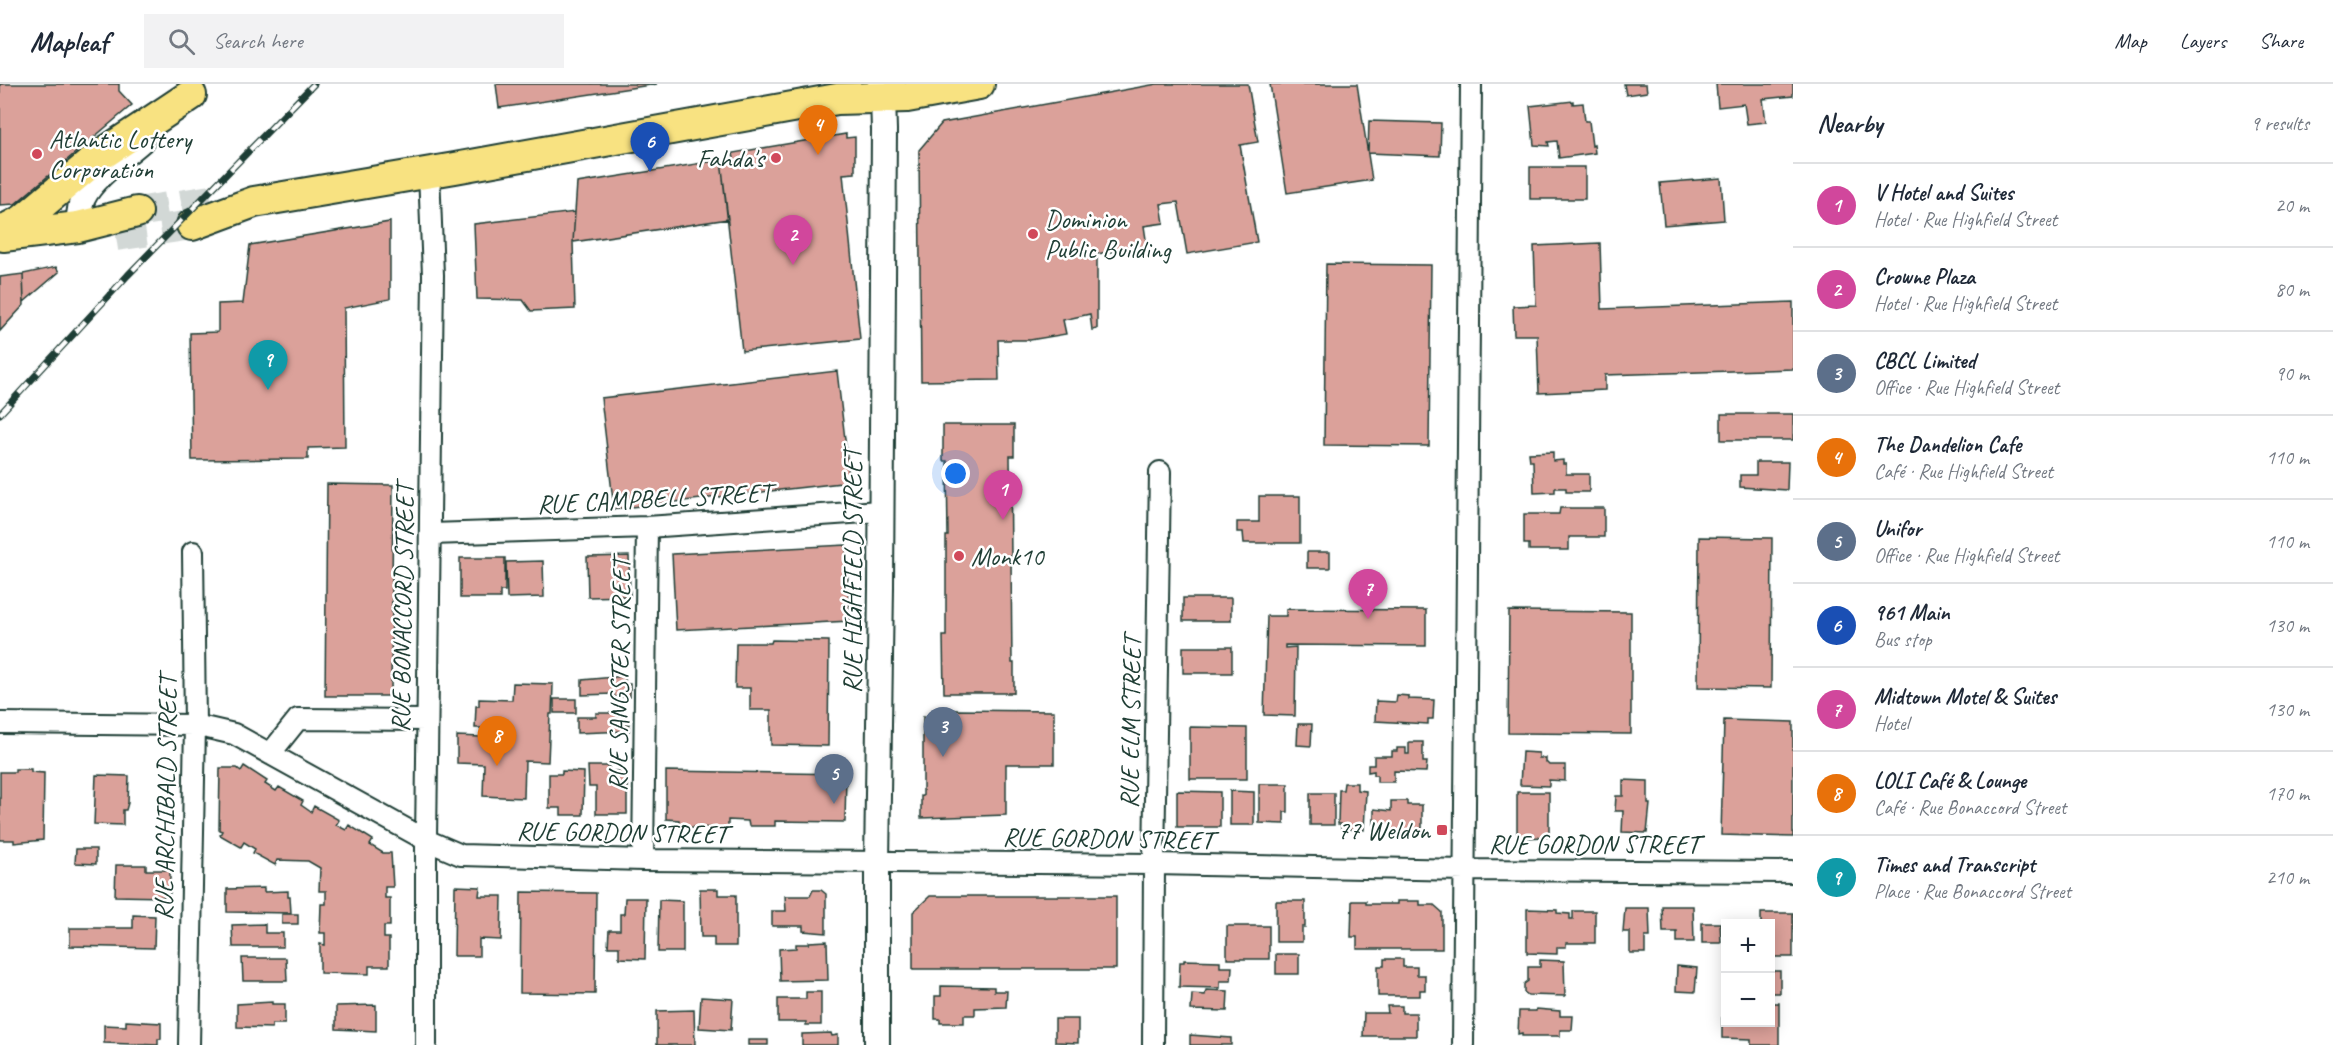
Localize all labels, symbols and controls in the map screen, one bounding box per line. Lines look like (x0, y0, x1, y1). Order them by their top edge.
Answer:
search box (144, 14, 564, 68)
text: Mapleaf (30, 24, 108, 59)
icon: search (165, 25, 198, 58)
text: Search here (213, 27, 303, 55)
text: Map (2114, 28, 2147, 54)
text: Layers (2180, 28, 2226, 54)
text: Share (2259, 28, 2303, 54)
pin: 4 (798, 106, 838, 155)
text: Nearby (1817, 107, 1882, 140)
text: 9 results (2250, 111, 2309, 136)
pin: 6 (630, 122, 670, 172)
place label: Atlantic Lottery Corporation (49, 123, 193, 186)
place label: Fahda's (697, 142, 766, 175)
marker: Atlantic Lottery Corporation (30, 147, 44, 161)
marker: Fahda's (769, 151, 783, 165)
text: V Hotel and Suites (1874, 179, 2013, 207)
text: 1 (1832, 193, 1841, 218)
text: 20 m (2275, 193, 2309, 218)
place label: Dominion Public Building (1045, 203, 1172, 266)
text: Hotel · Rue Highfield Street (1874, 207, 2057, 232)
pin: 2 (774, 216, 812, 265)
marker: Dominion Public Building (1026, 227, 1040, 241)
text: Crowne Plaza (1874, 263, 1975, 291)
text: 2 (1832, 277, 1841, 302)
text: 80 m (2275, 277, 2309, 302)
text: Hotel · Rue Highfield Street (1874, 291, 2057, 316)
pin: 9 (248, 340, 288, 390)
text: CBCL Limited (1874, 347, 1975, 375)
text: 3 (1832, 361, 1841, 386)
text: 90 m (2275, 361, 2309, 386)
text: Office · Rue Highfield Street (1874, 375, 2059, 400)
text: The Dandelion Cafe (1874, 431, 2021, 459)
street label: RUE HIGHFIELD STREET (836, 443, 869, 693)
text: 4 (1832, 445, 1841, 470)
text: 110 m (2266, 445, 2309, 470)
your location (941, 459, 970, 488)
text: Café · Rue Highfield Street (1874, 459, 2053, 484)
pin: 1 (984, 470, 1022, 520)
street label: RUE CAMPBELL STREET (536, 476, 778, 521)
street label: RUE BONACCORD STREET (384, 478, 421, 732)
text: Unifor (1874, 515, 1922, 543)
text: 5 (1832, 529, 1841, 554)
text: 110 m (2266, 529, 2309, 554)
place label: Monk10 (971, 540, 1046, 573)
text: Office · Rue Highfield Street (1874, 543, 2059, 568)
marker: Monk10 (952, 549, 966, 563)
street label: RUE SANGSTER STREET (601, 552, 638, 792)
pin: 7 (1348, 570, 1388, 619)
text: 961 Main (1874, 599, 1949, 627)
text: 6 (1832, 613, 1841, 638)
text: 130 m (2266, 613, 2309, 638)
text: Bus stop (1874, 627, 1932, 652)
street label: RUE ELM STREET (1112, 630, 1149, 809)
street label: RUE ARCHIBALD STREET (147, 669, 184, 921)
text: Midtown Motel & Suites (1874, 683, 2056, 711)
text: 7 (1832, 697, 1841, 722)
text: 130 m (2266, 697, 2309, 722)
pin: 3 (924, 708, 962, 757)
text: Hotel (1874, 711, 1909, 736)
pin: 8 (478, 716, 516, 766)
pin: 5 (814, 754, 854, 804)
text: LOLI Café & Lounge (1874, 767, 2026, 795)
text: 8 (1832, 781, 1841, 806)
text: 170 m (2266, 781, 2309, 806)
text: Café · Rue Bonaccord Street (1874, 795, 2066, 820)
street label: RUE GORDON STREET (516, 814, 735, 851)
place label: 77 Weldon (1337, 814, 1431, 847)
street label: RUE GORDON STREET (1002, 820, 1221, 857)
marker: 77 Weldon (1435, 823, 1449, 837)
street label: RUE GORDON STREET (1489, 828, 1706, 861)
text: Times and Transcript (1874, 851, 2035, 879)
text: 9 (1832, 865, 1841, 890)
text: 210 m (2266, 865, 2309, 890)
text: Place · Rue Bonaccord Street (1874, 879, 2071, 904)
map controls (1721, 919, 1775, 1027)
button: + (1721, 919, 1775, 973)
button: − (1721, 973, 1775, 1027)

